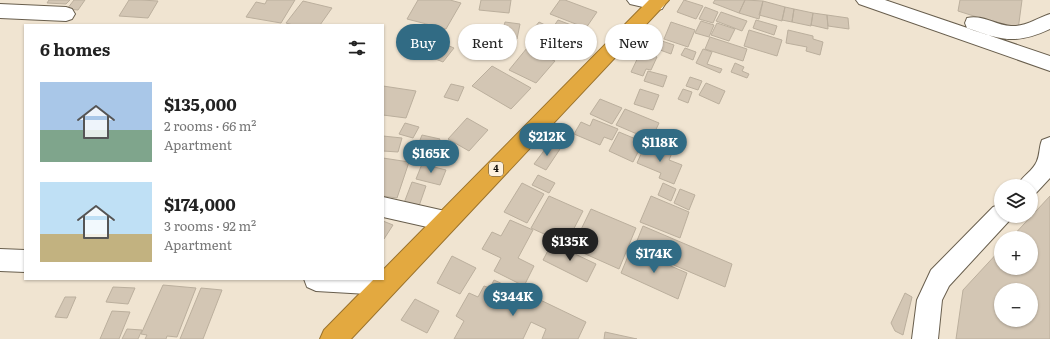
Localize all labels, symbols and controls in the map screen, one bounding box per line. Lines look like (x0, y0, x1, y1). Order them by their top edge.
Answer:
chip: Buy (396, 24, 450, 60)
chip: Rent (458, 24, 517, 60)
chip: Filters (525, 24, 597, 60)
chip: New (605, 24, 663, 60)
text: 6 homes (40, 36, 110, 61)
icon: filters (346, 37, 368, 59)
text: $135,000 (164, 91, 237, 116)
icon: home (72, 98, 120, 146)
text: 2 rooms · 66 m² (164, 116, 257, 135)
pin: $212K (519, 123, 575, 157)
text: $212K (528, 126, 566, 145)
pin: $118K (632, 129, 688, 163)
text: $118K (642, 132, 678, 151)
text: Apartment (164, 135, 232, 154)
pin: $165K (403, 140, 459, 174)
text: $165K (412, 143, 450, 162)
road number: 4 (489, 162, 503, 176)
map controls (994, 179, 1038, 327)
button: layers (994, 179, 1038, 223)
text: $174,000 (164, 191, 236, 216)
icon: home (72, 198, 120, 246)
text: 3 rooms · 92 m² (164, 216, 256, 235)
pin: $135K (542, 228, 598, 262)
text: $135K (551, 231, 589, 250)
button: + (994, 231, 1038, 275)
text: Apartment (164, 235, 232, 254)
pin: $174K (626, 240, 682, 274)
text: $174K (636, 243, 672, 262)
pin: $344K (485, 283, 541, 317)
button: − (994, 283, 1038, 327)
text: $344K (493, 286, 533, 305)

